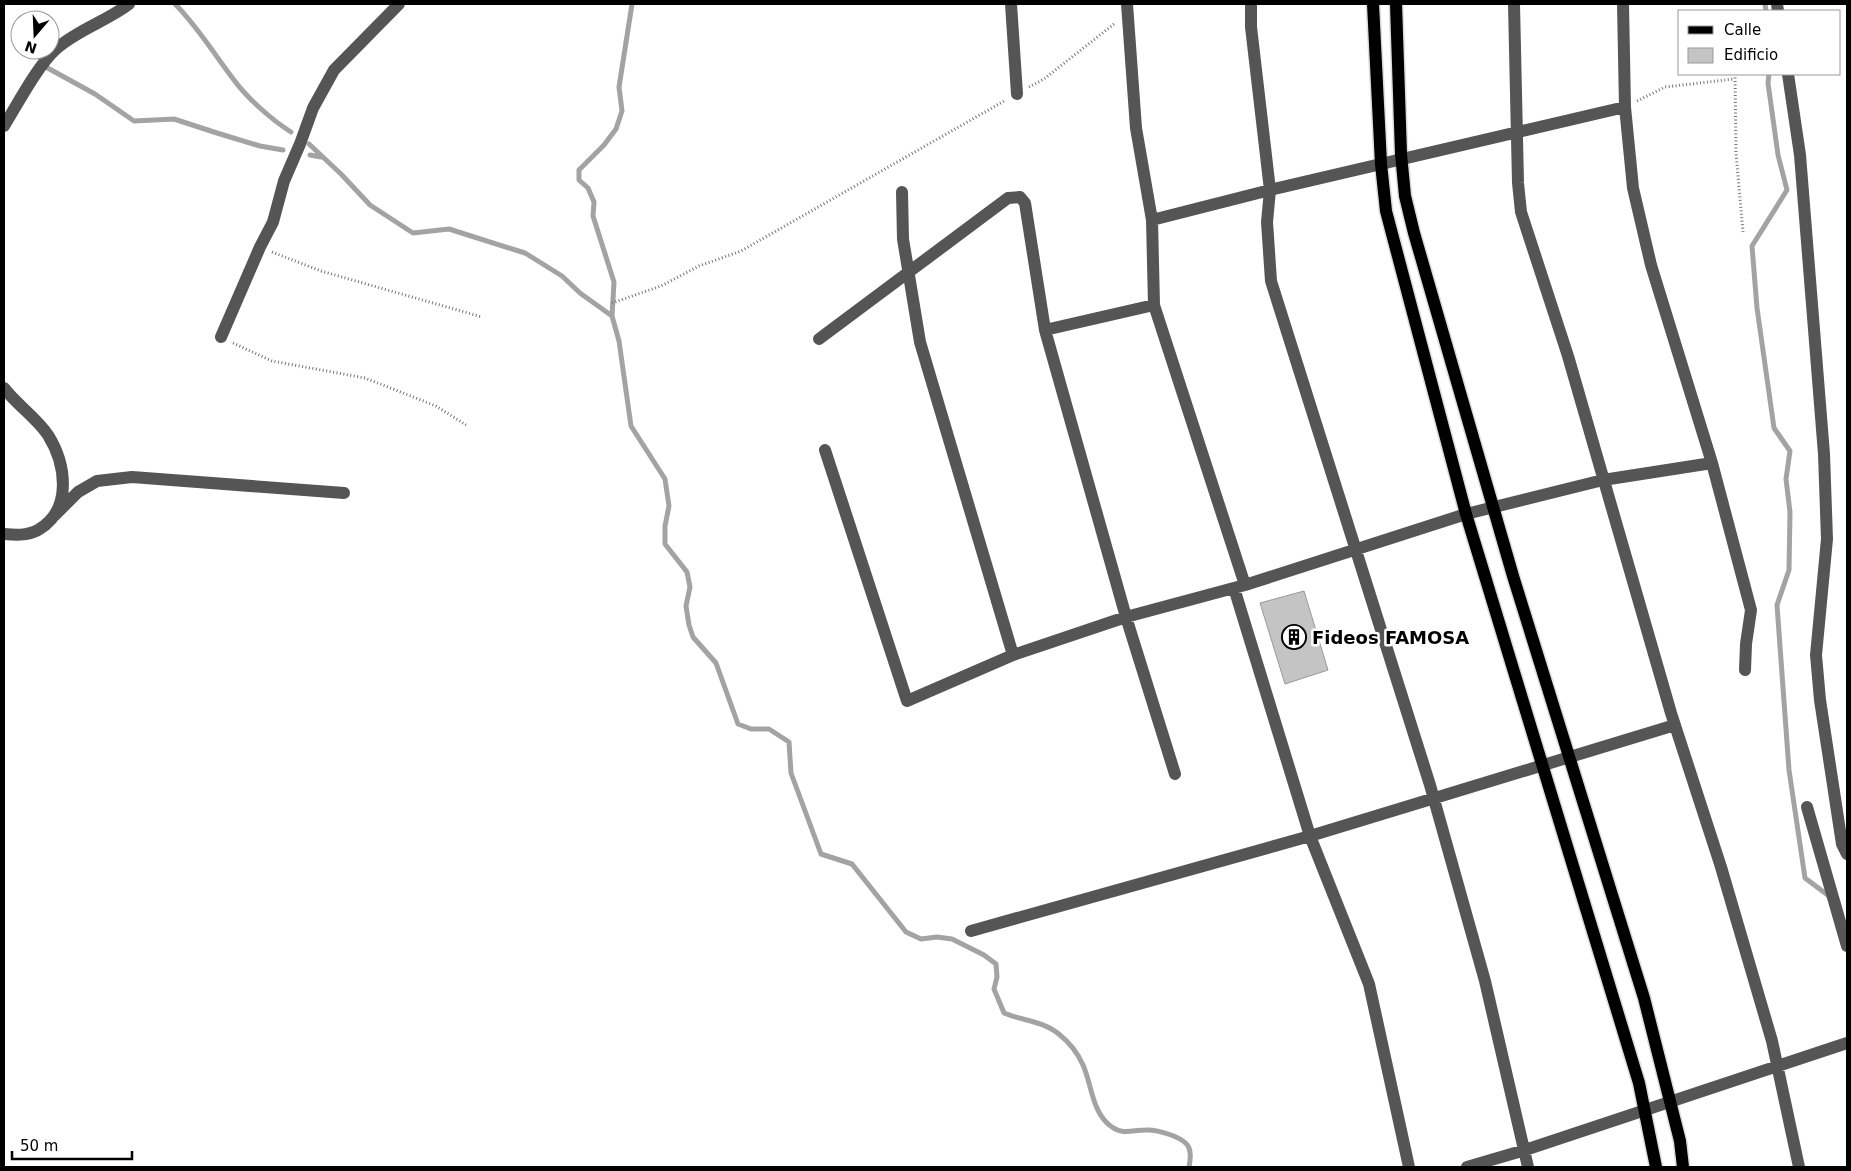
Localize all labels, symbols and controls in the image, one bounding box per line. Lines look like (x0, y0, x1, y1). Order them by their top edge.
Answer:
north arrow (10, 10, 60, 60)
legend (1678, 10, 1841, 75)
text: Calle (1724, 21, 1761, 39)
text: N (23, 38, 39, 57)
text: Edificio (1724, 46, 1778, 64)
building icon: Fideos FAMOSA (1281, 624, 1307, 650)
place label: Fideos FAMOSA (1312, 627, 1469, 648)
scale bar (12, 1128, 132, 1160)
text: 50 m (20, 1137, 58, 1155)

